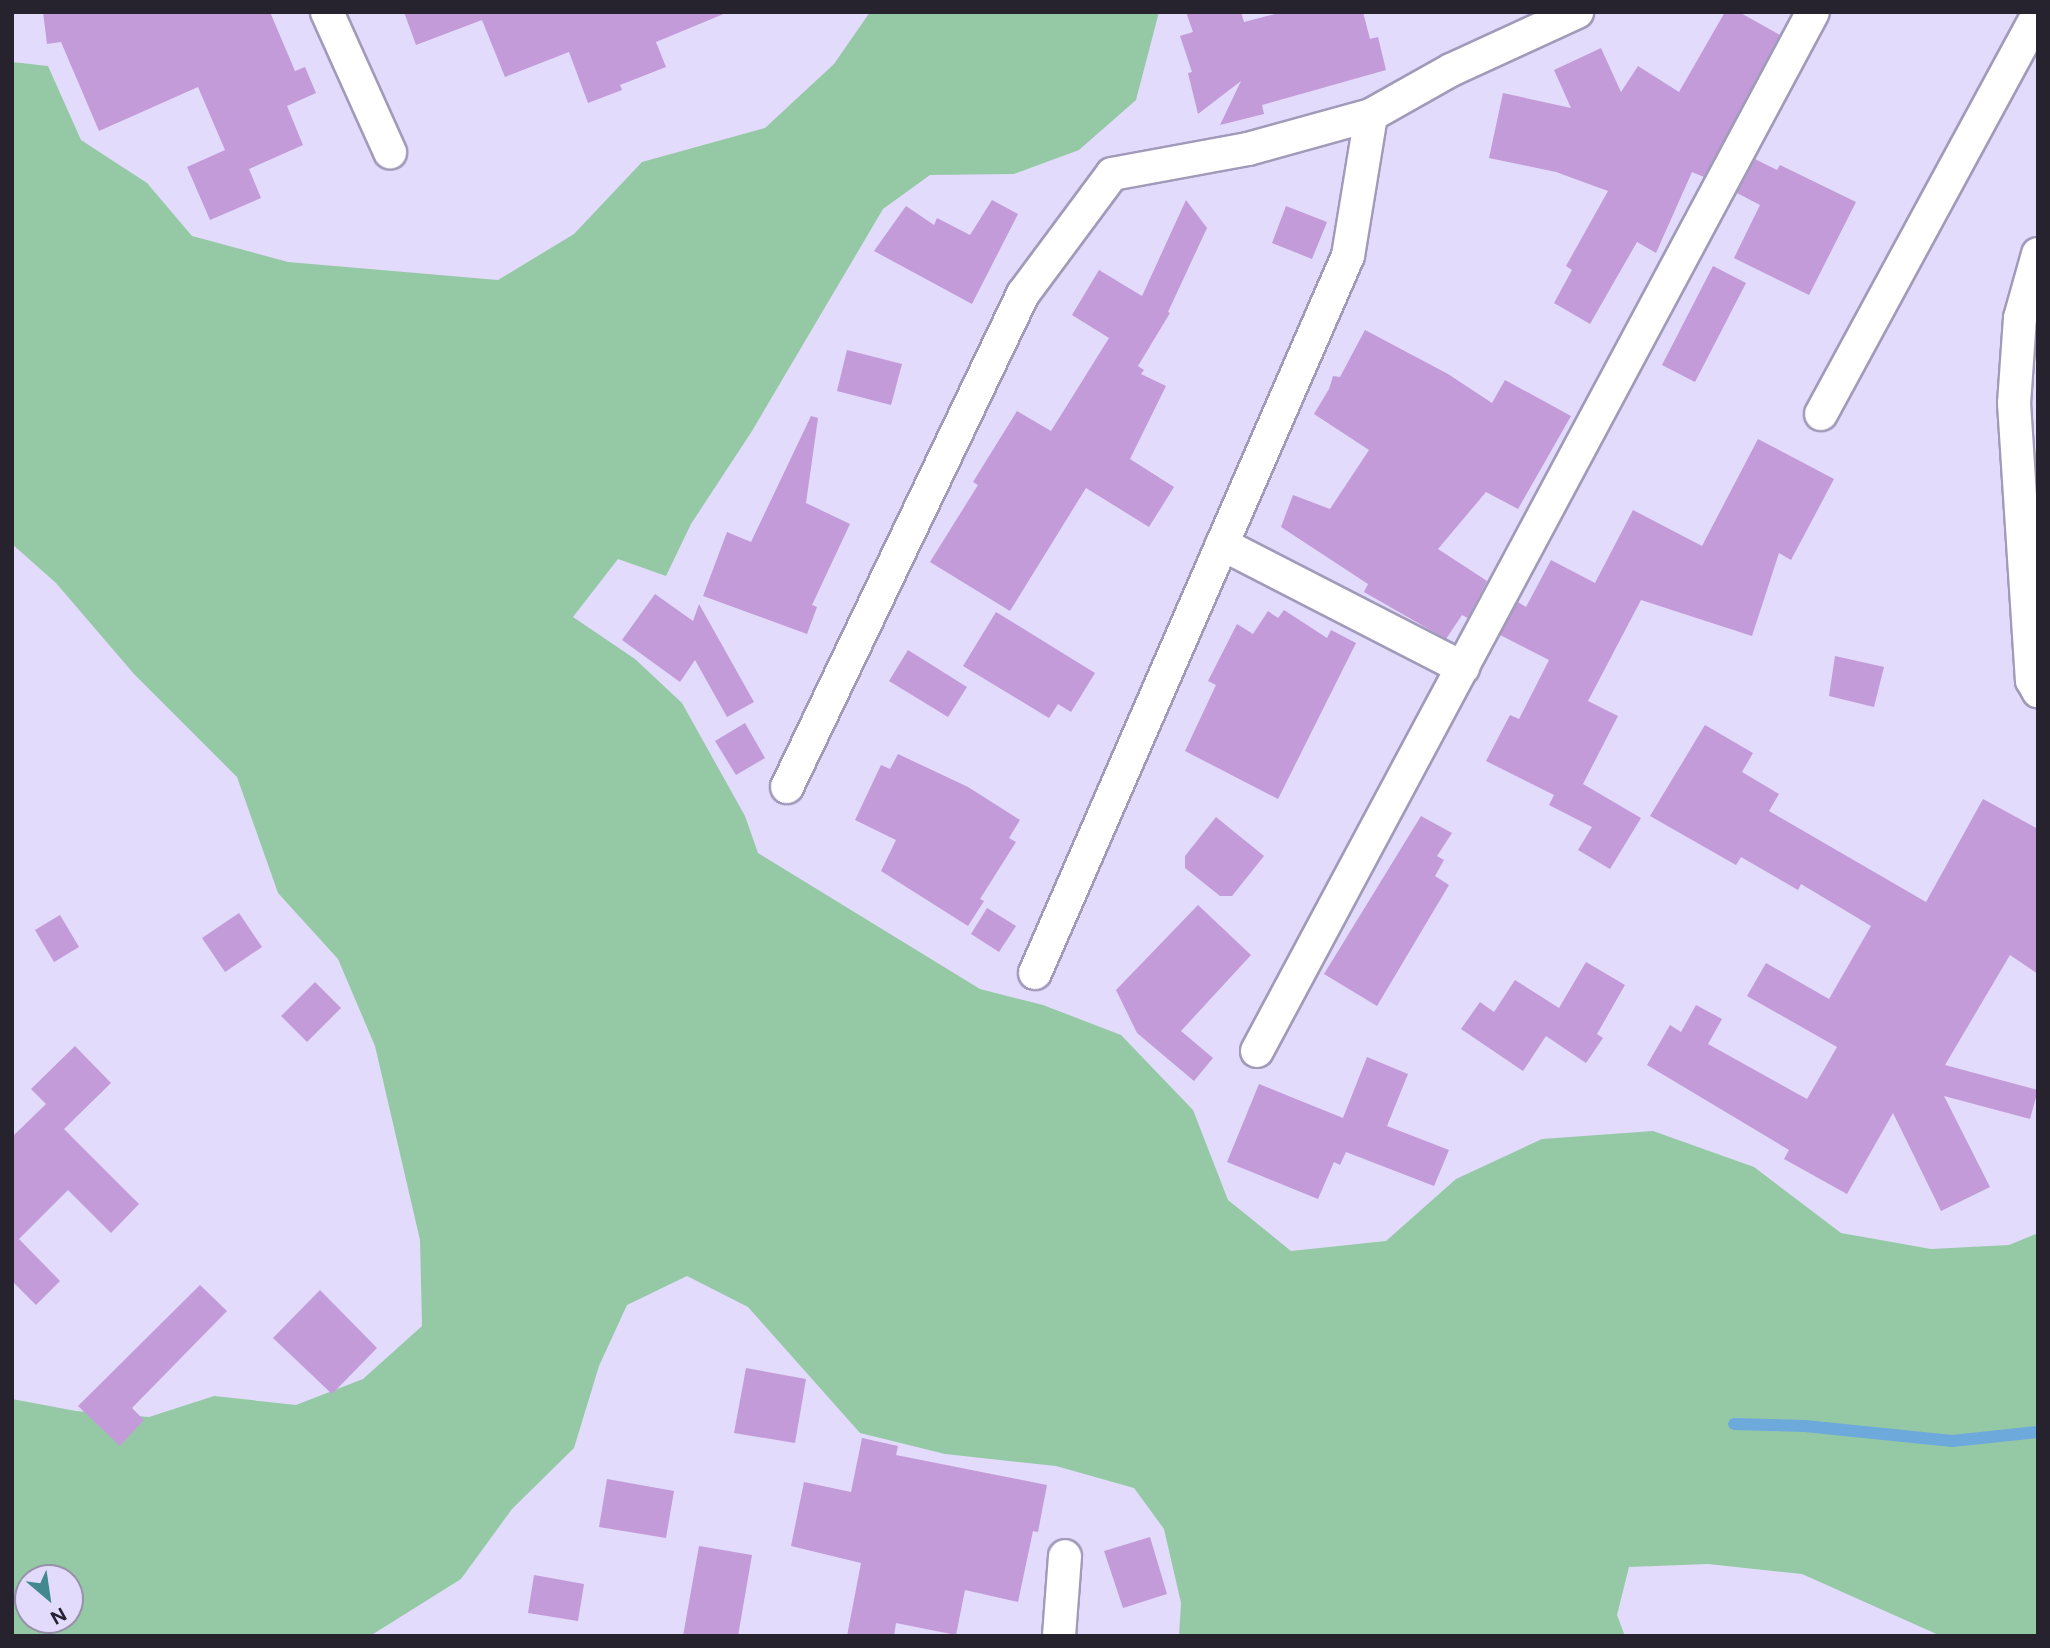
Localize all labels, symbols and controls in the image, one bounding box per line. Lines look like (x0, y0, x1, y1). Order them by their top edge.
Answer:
north arrow (14, 1564, 84, 1634)
text: N (46, 1602, 70, 1630)

